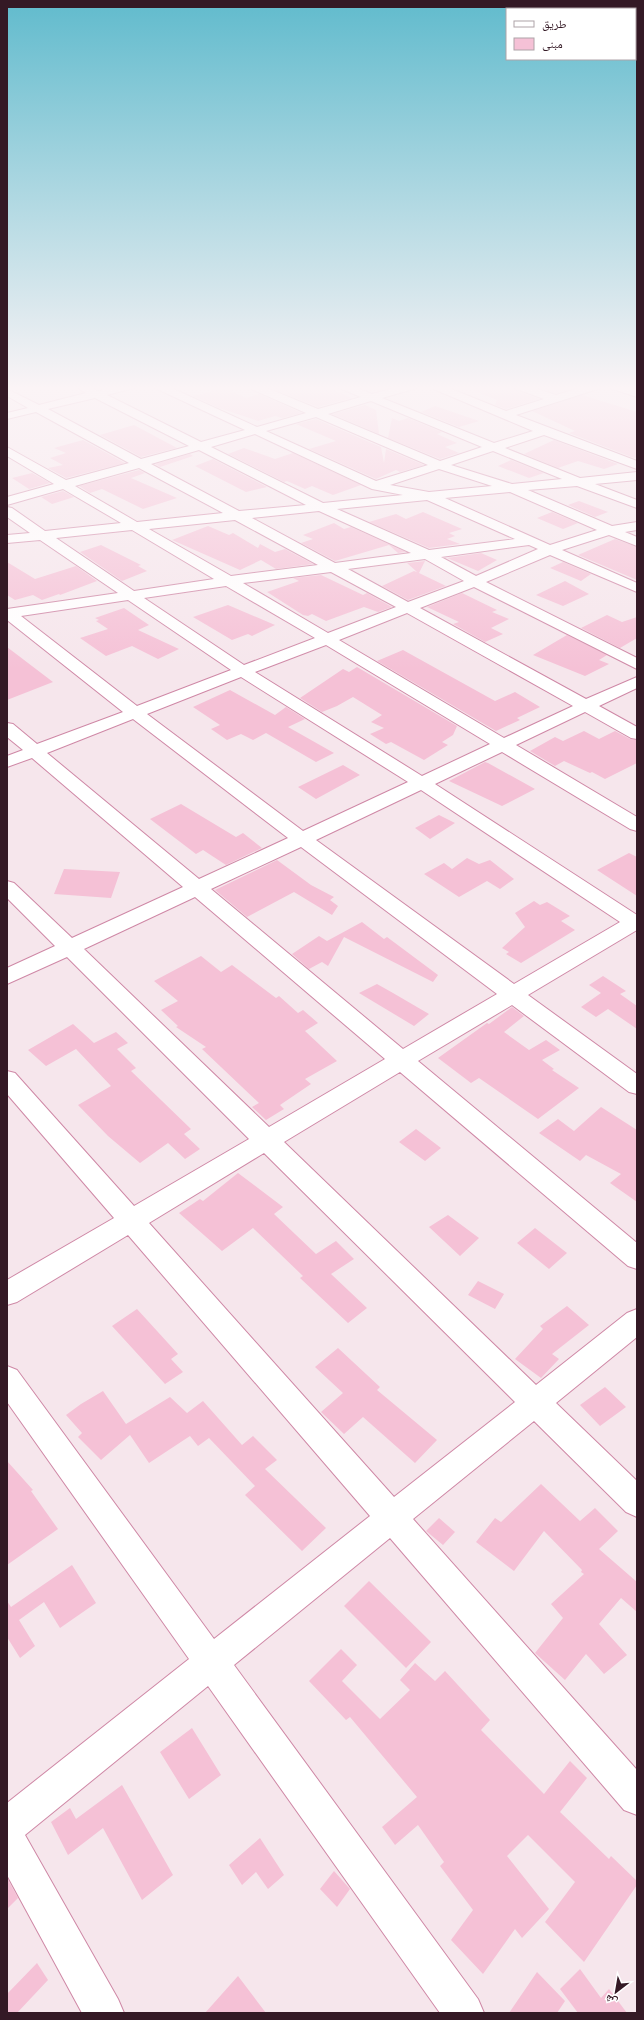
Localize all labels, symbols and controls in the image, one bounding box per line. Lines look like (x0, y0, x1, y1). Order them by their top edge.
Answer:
legend (506, 8, 636, 60)
text: طريق (542, 17, 567, 31)
text: مبنى (542, 37, 563, 51)
north arrow (596, 1972, 636, 2012)
text: ش (602, 1991, 620, 2009)

